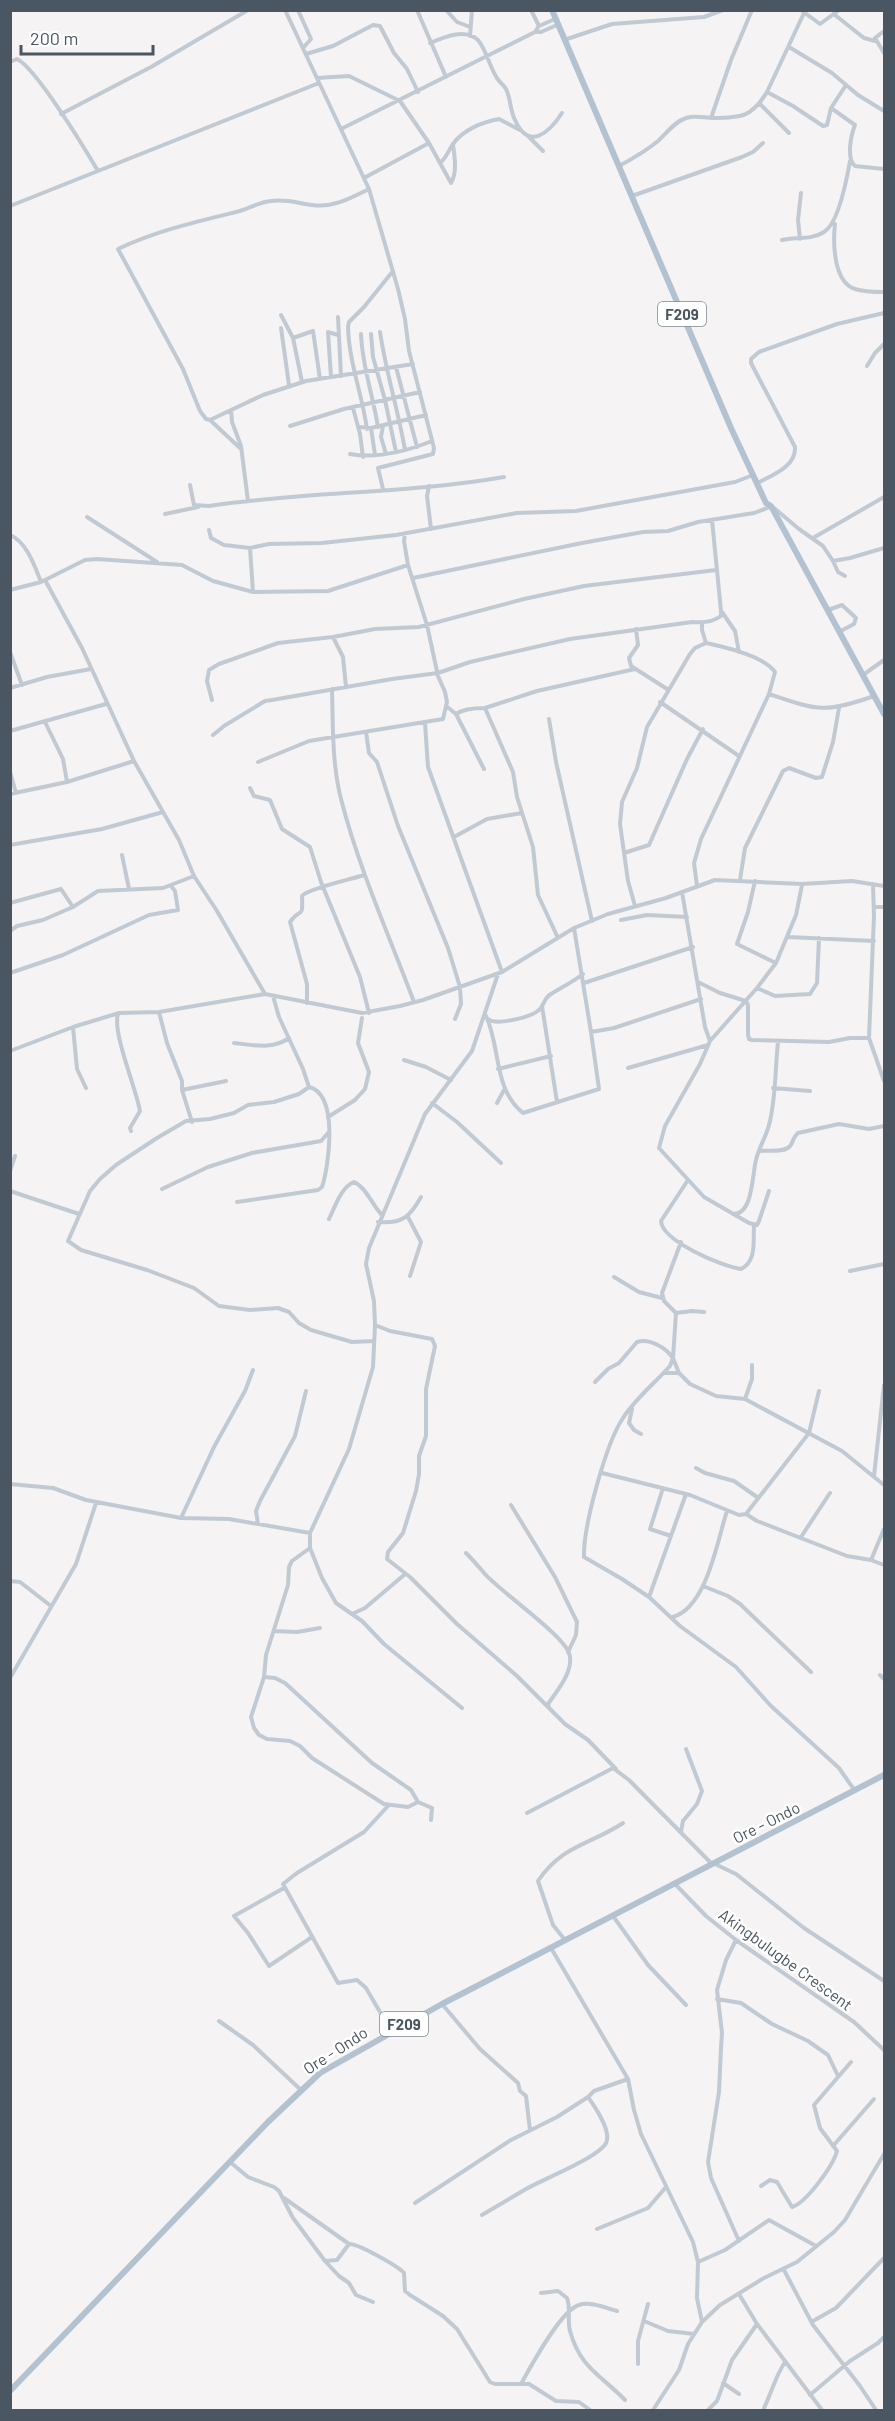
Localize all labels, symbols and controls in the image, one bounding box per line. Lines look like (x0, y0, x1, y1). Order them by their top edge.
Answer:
scale bar (21, 18, 153, 56)
text: 200 m (30, 27, 78, 49)
road number: F209 (658, 302, 706, 326)
street label: Ore - Ondo (729, 1797, 803, 1847)
street label: Akingbulugbe Crescent (716, 1904, 856, 2014)
road number: F209 (380, 2012, 428, 2036)
street label: Ore - Ondo (299, 2022, 371, 2078)

